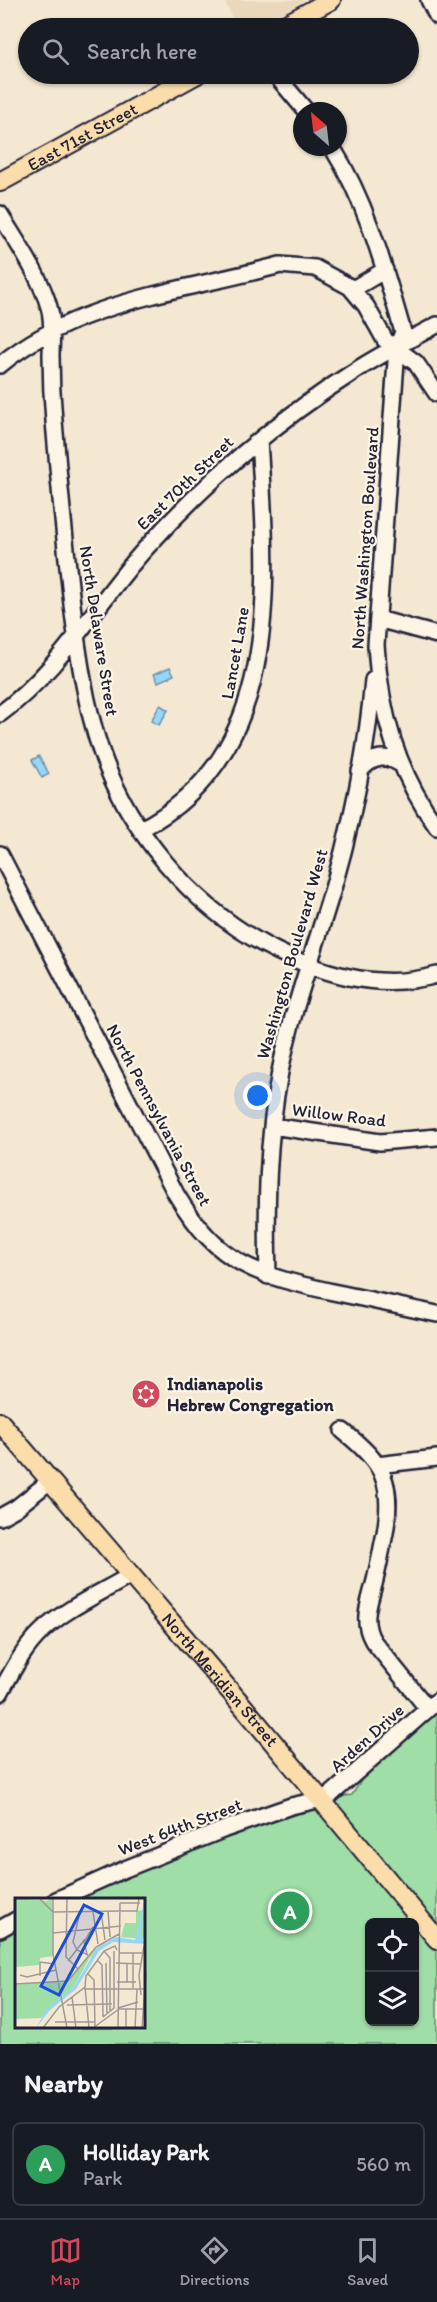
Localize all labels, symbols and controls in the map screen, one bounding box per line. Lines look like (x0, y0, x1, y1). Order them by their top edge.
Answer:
search box (18, 18, 419, 84)
icon: search (39, 35, 72, 68)
text: Search here (87, 38, 197, 65)
street label: East 71st Street (23, 98, 142, 176)
north arrow (293, 102, 347, 156)
street label: North Washington Boulevard (346, 426, 384, 650)
street label: East 70th Street (132, 431, 238, 535)
street label: North Delaware Street (75, 544, 123, 718)
street label: Lancet Lane (216, 605, 254, 701)
street label: Washington Boulevard West (251, 846, 333, 1062)
street label: North Pennsylvania Street (102, 1020, 216, 1210)
your location (243, 1081, 272, 1110)
street label: Willow Road (291, 1098, 388, 1132)
place label: Indianapolis Hebrew Congregation (167, 1373, 334, 1416)
synagogue icon: Indianapolis Hebrew Congregation (130, 1378, 162, 1410)
street label: North Meridian Street (157, 1608, 283, 1751)
street label: Arden Drive (326, 1699, 408, 1777)
street label: West 64th Street (115, 1793, 245, 1861)
pin: A (270, 1888, 310, 1934)
inset map (15, 1898, 146, 2029)
map controls (365, 1918, 419, 2026)
button: locate (365, 1918, 419, 1972)
button: layers (365, 1972, 419, 2026)
text: Nearby (24, 2067, 103, 2099)
text: Holliday Park (83, 2139, 209, 2166)
text: A (39, 2152, 52, 2176)
text: 560 m (356, 2152, 411, 2176)
text: Park (83, 2166, 122, 2190)
tab: Map (49, 2234, 82, 2289)
tab: Directions (179, 2234, 250, 2289)
tab: Saved (347, 2234, 388, 2289)

